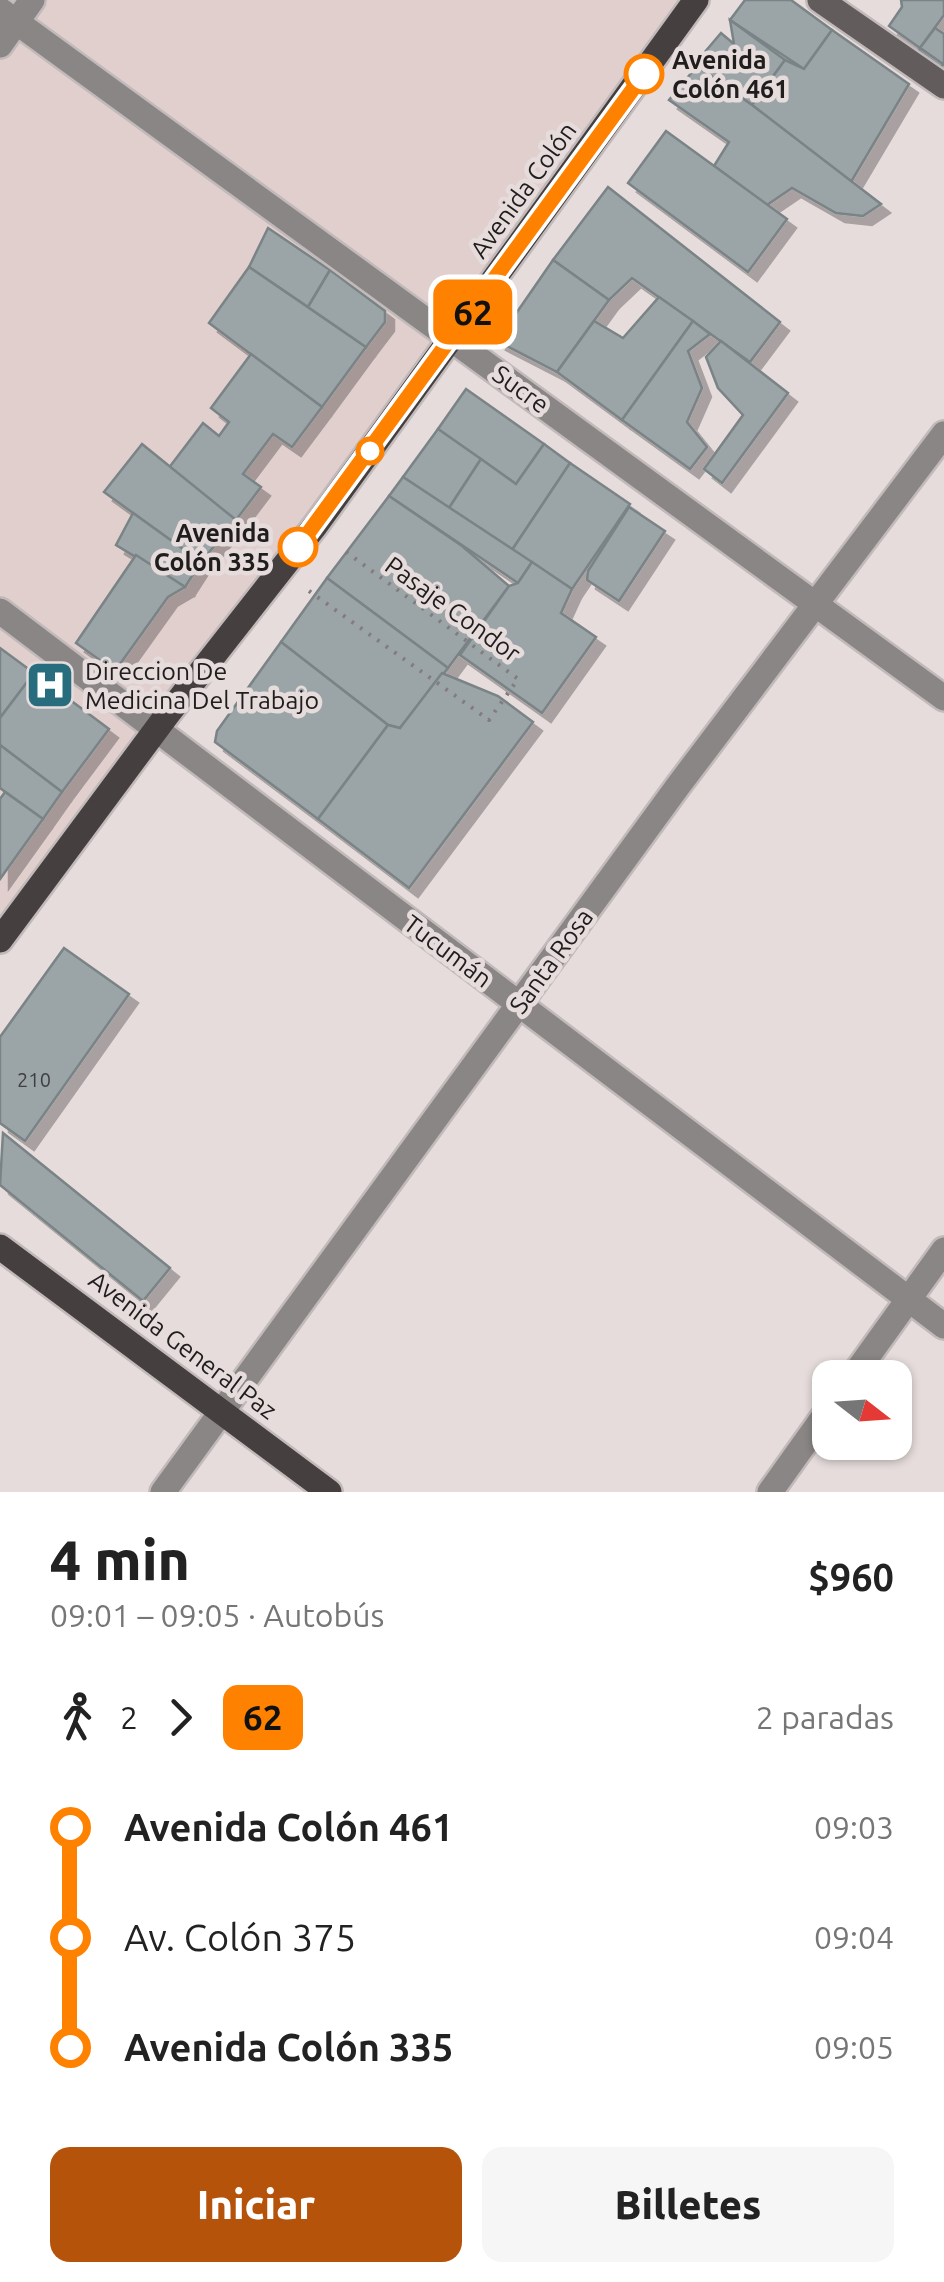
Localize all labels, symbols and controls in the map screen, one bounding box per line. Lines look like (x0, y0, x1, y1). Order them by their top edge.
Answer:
place label: Avenida Colón 461 (672, 46, 788, 103)
marker: Avenida Colón 461 (625, 55, 663, 93)
street label: Avenida Colón (464, 117, 582, 263)
line badge: 62 (428, 280, 518, 344)
text: 62 (453, 292, 493, 332)
street label: Sucre (488, 359, 554, 419)
unlabelled marker (357, 438, 383, 464)
place label: Avenida Colón 335 (154, 519, 270, 576)
marker: Avenida Colón 335 (279, 528, 317, 566)
street label: Pasaje Condor (380, 551, 526, 668)
place label: Direccion De Medicina Del Trabajo (85, 657, 319, 714)
hospital icon: Direccion De Medicina Del Trabajo (24, 659, 76, 711)
street label: Santa Rosa (504, 903, 598, 1019)
street label: Tucumán (399, 909, 497, 993)
house number: 210 (17, 1068, 51, 1091)
street label: Avenida General Paz (84, 1265, 282, 1425)
north arrow (812, 1360, 912, 1460)
map controls (812, 1360, 912, 1460)
text: 4 min (50, 1529, 190, 1590)
text: $960 (808, 1556, 894, 1598)
text: 09:01 – 09:05 · Autobús (50, 1597, 384, 1633)
icon: walk (50, 1690, 105, 1745)
icon: forward (153, 1690, 208, 1745)
text: 62 (243, 1697, 283, 1737)
text: 2 (120, 1699, 138, 1735)
text: 2 paradas (756, 1699, 894, 1735)
text: Avenida Colón 461 (124, 1806, 453, 1848)
text: 09:03 (814, 1809, 894, 1845)
text: Av. Colón 375 (124, 1916, 356, 1958)
text: 09:04 (814, 1919, 894, 1955)
text: Avenida Colón 335 (124, 2026, 453, 2068)
text: 09:05 (814, 2029, 894, 2065)
button: Iniciar (50, 2147, 462, 2262)
button: Billetes (482, 2147, 894, 2262)

